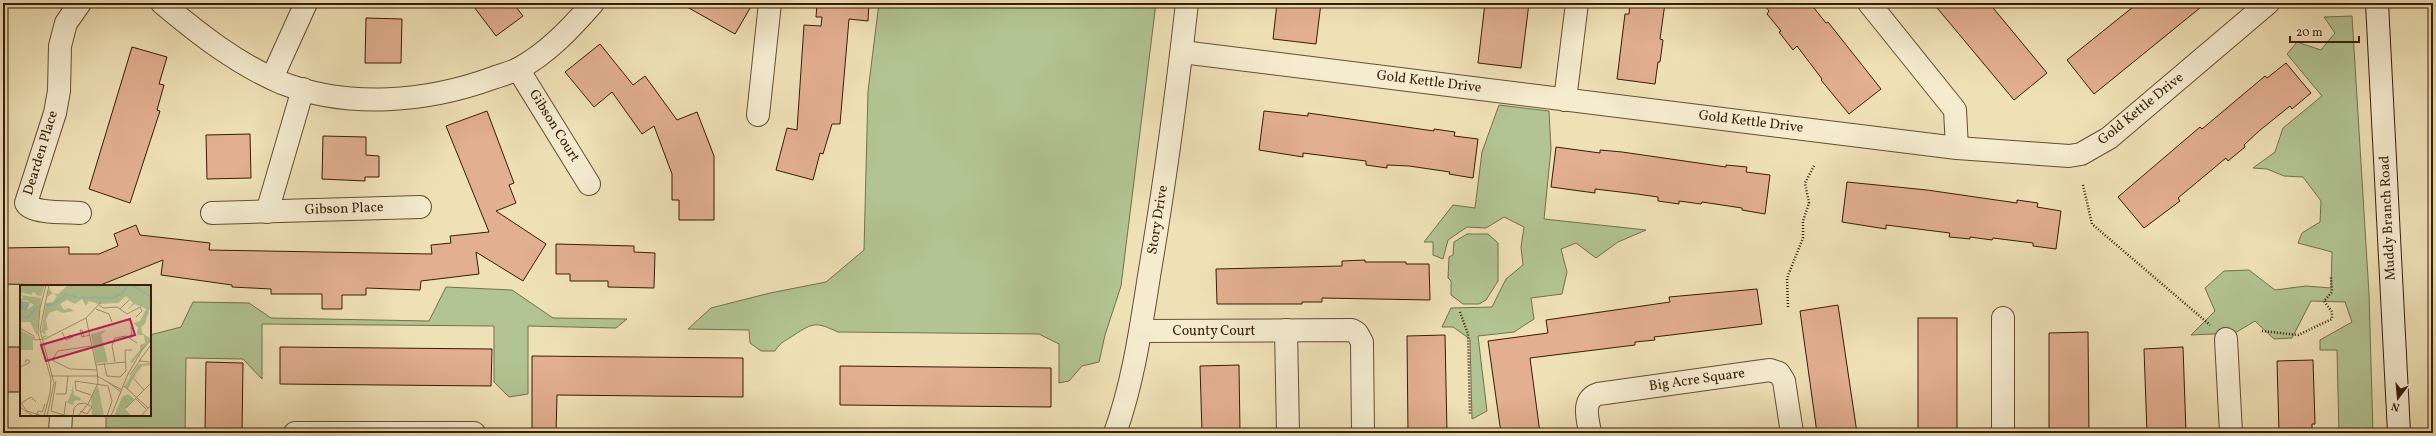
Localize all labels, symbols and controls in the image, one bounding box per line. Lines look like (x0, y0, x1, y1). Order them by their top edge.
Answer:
scale bar (2290, 18, 2359, 44)
text: 20 m (2296, 25, 2323, 41)
street label: Gold Kettle Drive (1375, 66, 1483, 98)
street label: Gold Kettle Drive (2094, 68, 2188, 150)
street label: Gibson Court (524, 86, 584, 166)
street label: Gold Kettle Drive (1697, 106, 1805, 138)
street label: Dearden Place (19, 108, 63, 198)
street label: Muddy Branch Road (2375, 155, 2401, 281)
street label: Story Drive (1143, 184, 1173, 256)
street label: Gibson Place (304, 198, 384, 220)
inset map (20, 285, 151, 416)
street label: County Court (1173, 322, 1256, 341)
street label: Big Acre Square (1648, 364, 1747, 396)
north arrow (2378, 378, 2418, 418)
text: N (2390, 398, 2402, 414)

